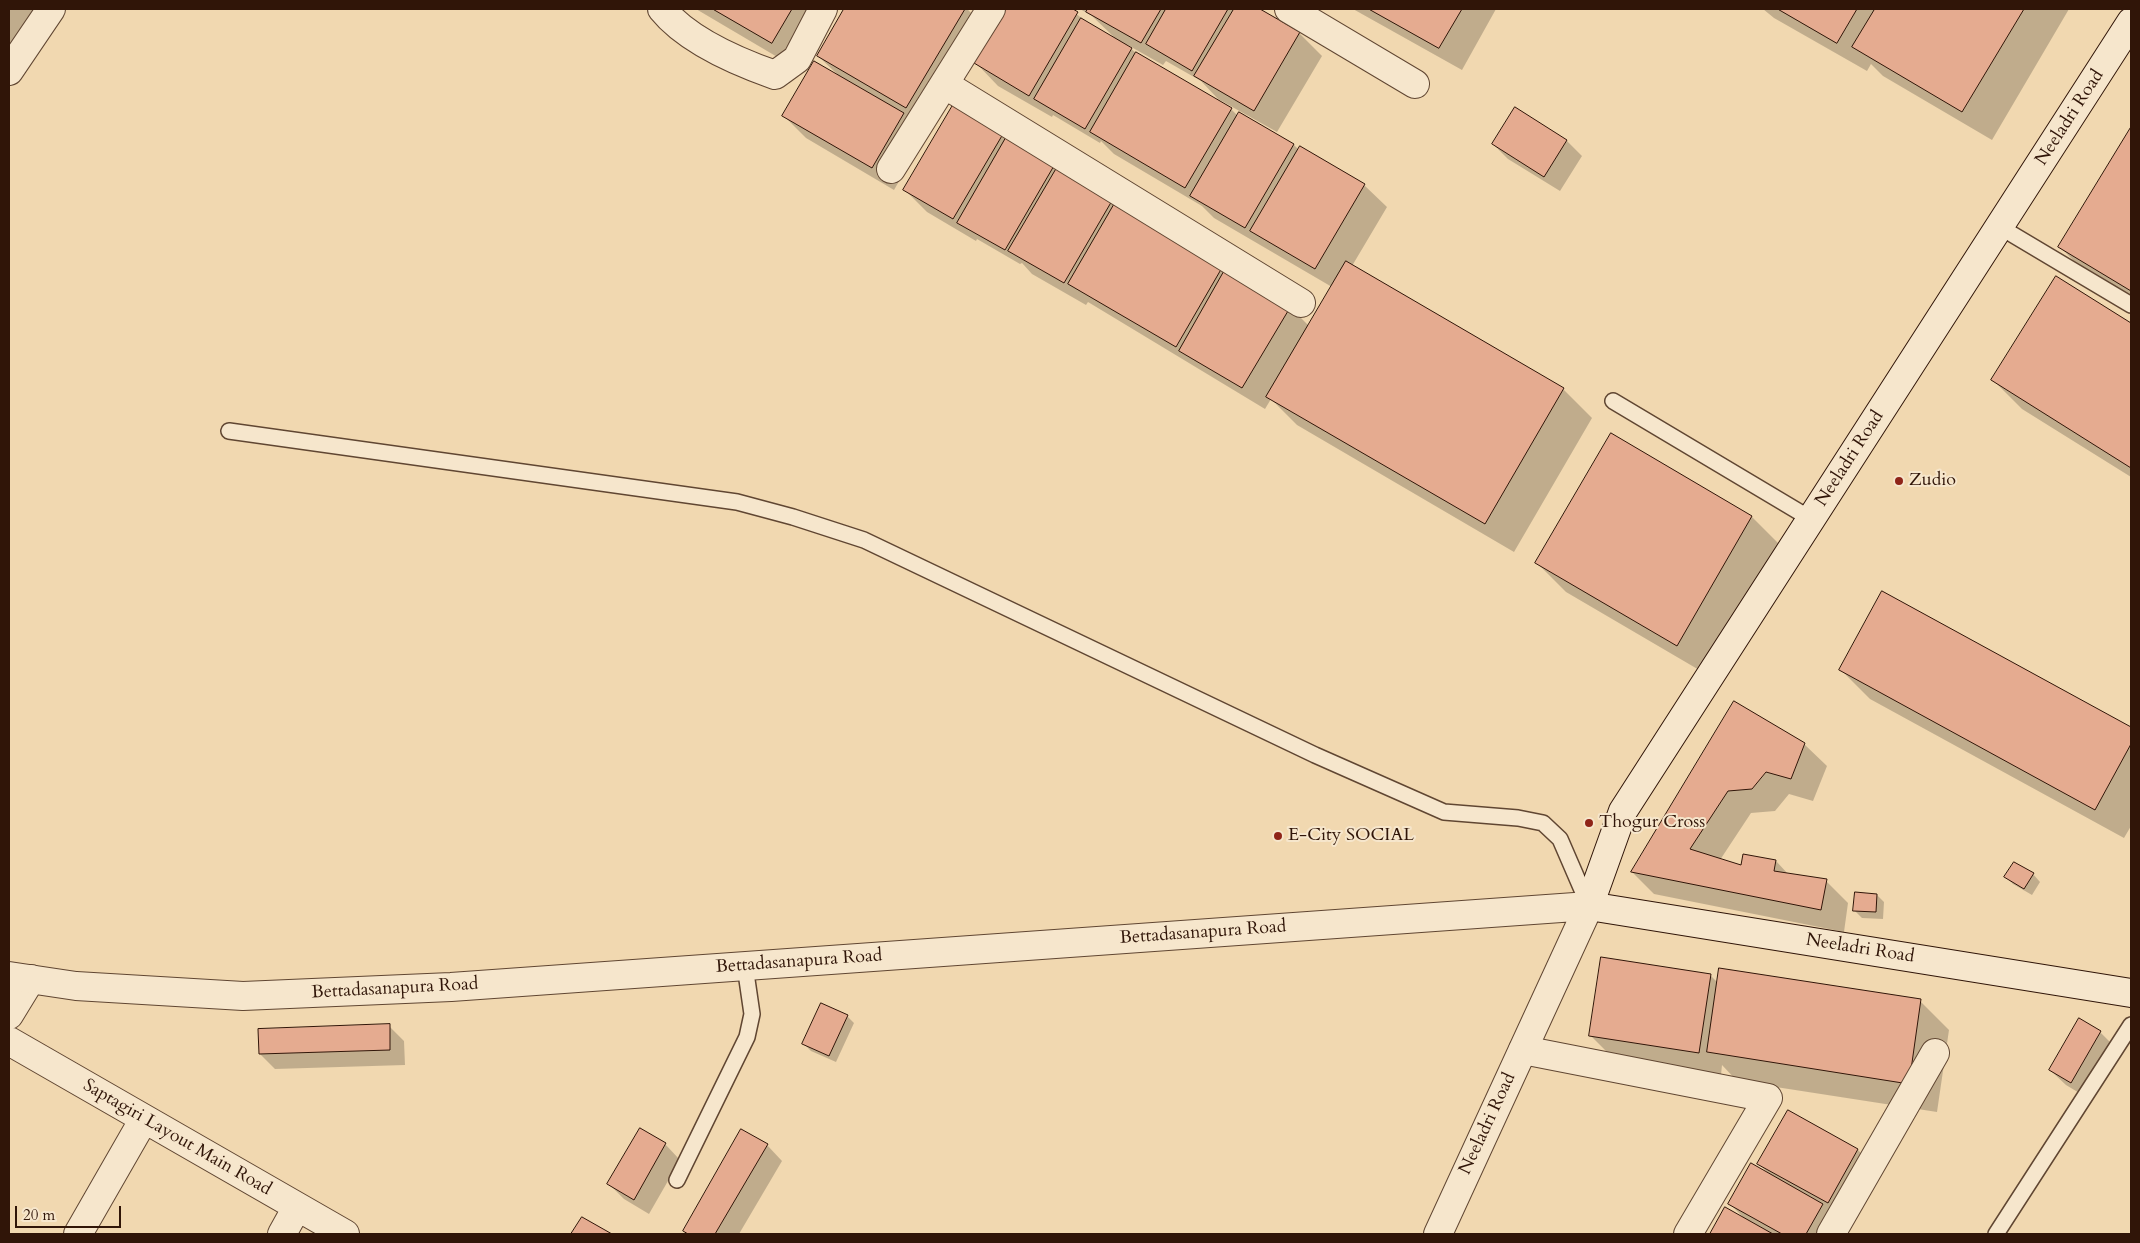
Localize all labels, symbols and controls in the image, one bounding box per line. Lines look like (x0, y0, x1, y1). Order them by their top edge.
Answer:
street label: Neeladri Road (2031, 66, 2109, 170)
street label: Neeladri Road (1811, 407, 1889, 511)
place label: Zudio (1909, 470, 1956, 492)
marker: Zudio (1893, 475, 1905, 487)
place label: Thogur Cross (1599, 812, 1705, 834)
marker: Thogur Cross (1583, 817, 1595, 829)
place label: E-City SOCIAL (1288, 825, 1414, 847)
marker: E-City SOCIAL (1272, 830, 1284, 842)
street label: Bettadasanapura Road (1119, 916, 1287, 950)
street label: Neeladri Road (1804, 930, 1916, 968)
street label: Bettadasanapura Road (715, 945, 883, 979)
street label: Bettadasanapura Road (311, 974, 479, 1004)
street label: Neeladri Road (1455, 1070, 1521, 1178)
street label: Saptagiri Layout Main Road (79, 1075, 275, 1201)
scale bar (18, 1196, 124, 1228)
text: 20 m (23, 1205, 55, 1225)

